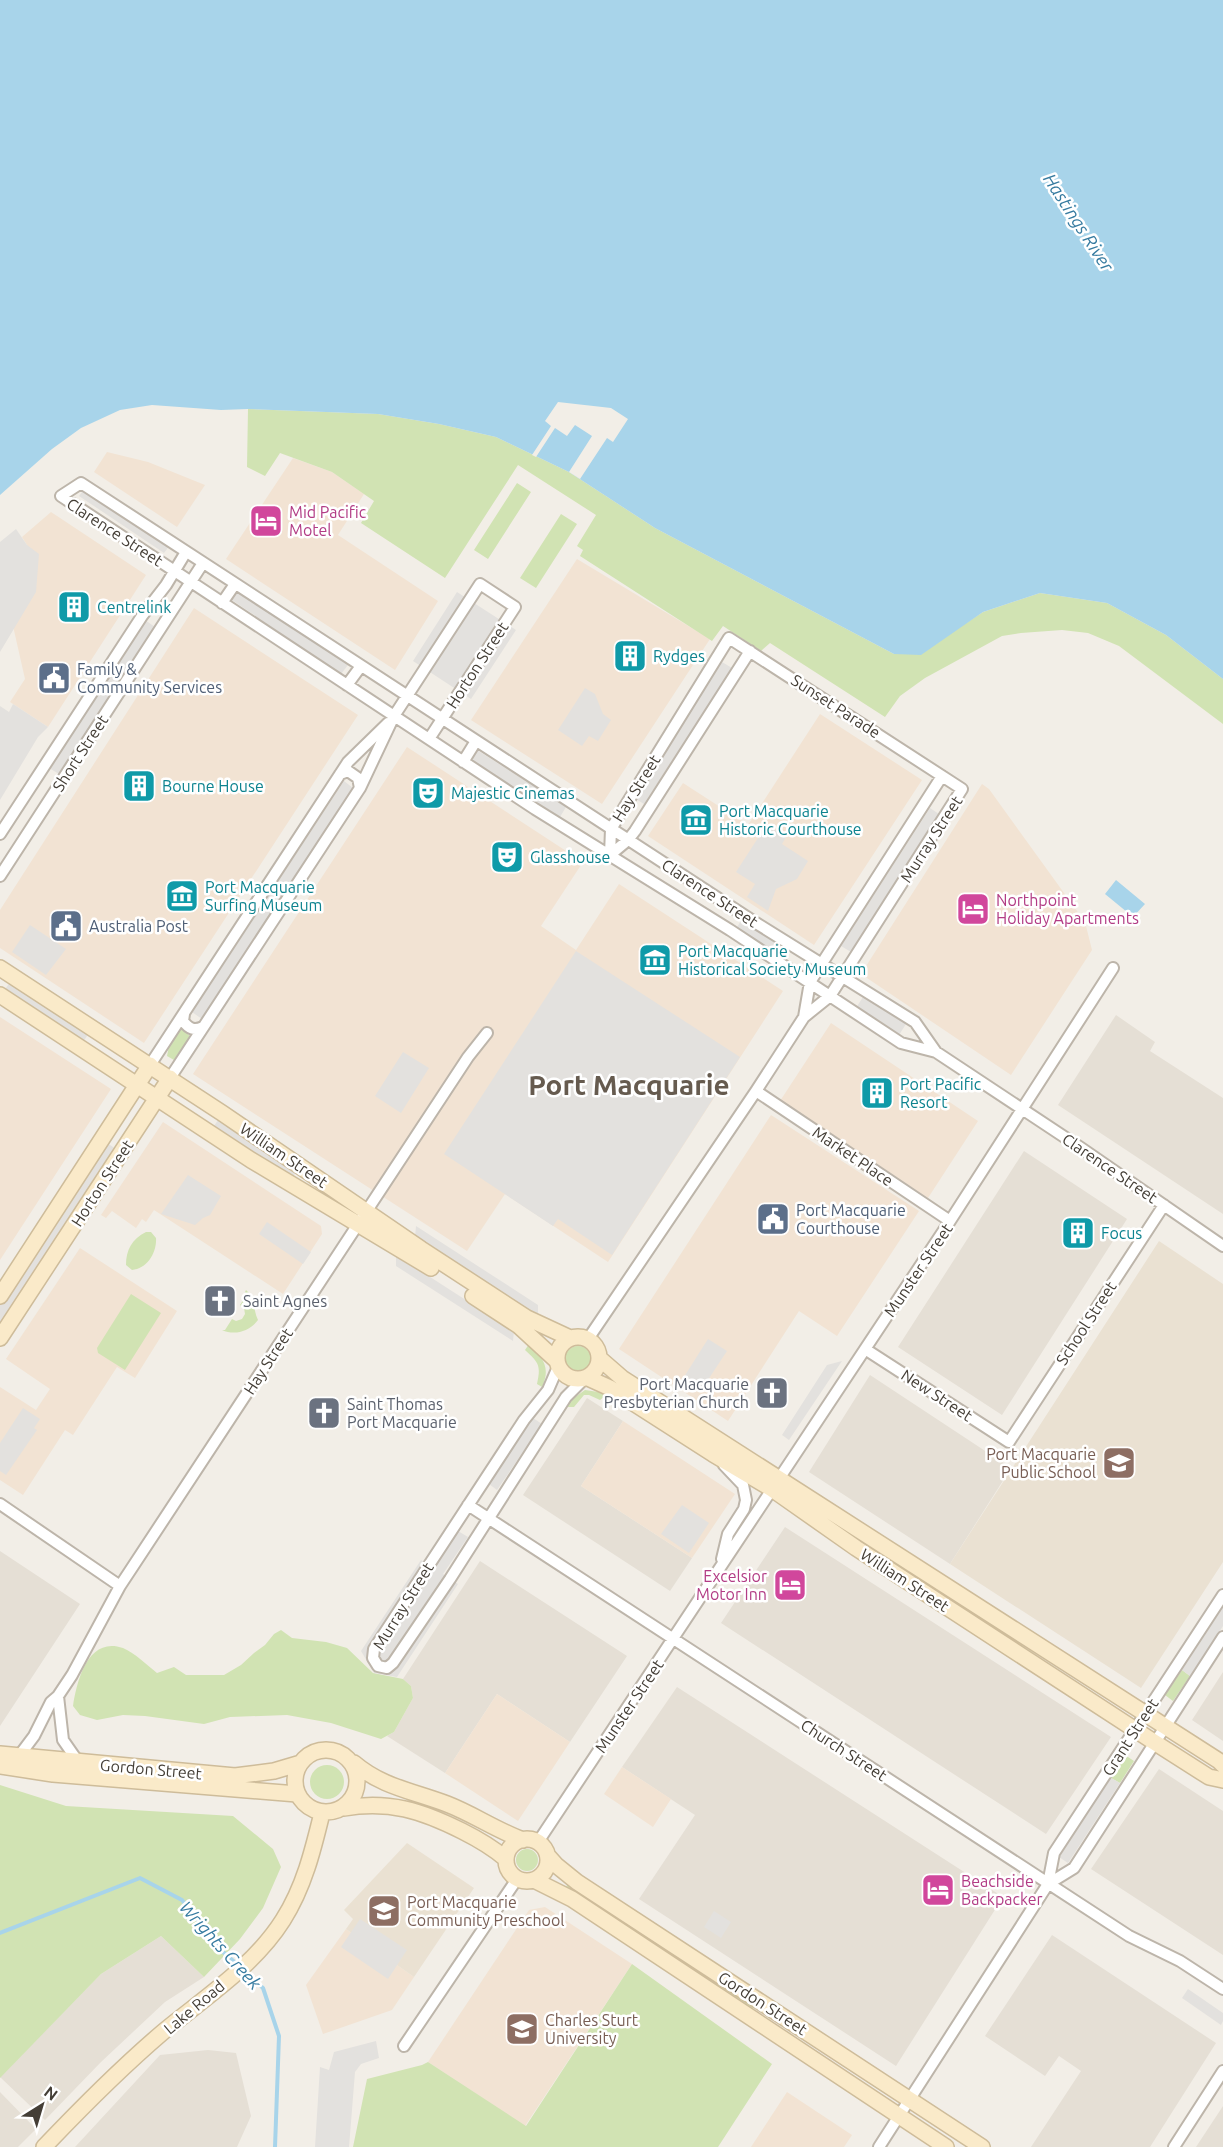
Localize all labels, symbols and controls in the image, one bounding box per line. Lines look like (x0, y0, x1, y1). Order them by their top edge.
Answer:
water label: Hastings River (1040, 169, 1119, 276)
street label: Clarence Street (64, 494, 167, 570)
hotel icon: Mid Pacific Motel (248, 503, 284, 539)
place label: Mid Pacific Motel (289, 503, 367, 539)
building icon: Centrelink (56, 589, 92, 625)
place label: Centrelink (97, 598, 171, 616)
street label: Horton Street (442, 618, 512, 712)
building icon: Rydges (612, 638, 648, 674)
place label: Rydges (653, 647, 705, 665)
public building icon: Family & Community Services (36, 660, 72, 696)
place label: Family & Community Services (77, 660, 222, 696)
street label: Sunset Parade (788, 671, 884, 741)
street label: Short Street (49, 711, 112, 795)
street label: Hay Street (608, 751, 664, 825)
building icon: Bourne House (121, 768, 157, 804)
theatre icon: Majestic Cinemas (410, 775, 446, 811)
place label: Bourne House (162, 777, 264, 795)
place label: Majestic Cinemas (451, 784, 575, 802)
street label: Murray Street (896, 792, 966, 886)
museum icon: Port Macquarie Historic Courthouse (678, 802, 714, 838)
place label: Port Macquarie Historic Courthouse (719, 802, 862, 838)
theatre icon: Glasshouse (489, 839, 525, 875)
place label: Glasshouse (530, 848, 610, 866)
street label: Clarence Street (659, 855, 762, 931)
museum icon: Port Macquarie Surfing Museum (164, 878, 200, 914)
place label: Port Macquarie Surfing Museum (205, 878, 322, 914)
hotel icon: Northpoint Holiday Apartments (955, 891, 991, 927)
place label: Northpoint Holiday Apartments (996, 891, 1139, 927)
public building icon: Australia Post (48, 908, 84, 944)
place label: Australia Post (89, 917, 189, 935)
museum icon: Port Macquarie Historical Society Museum (637, 942, 673, 978)
place label: Port Macquarie Historical Society Museum (678, 942, 866, 978)
district label: Port Macquarie (528, 1069, 730, 1100)
building icon: Port Pacific Resort (859, 1075, 895, 1111)
place label: Port Pacific Resort (900, 1075, 982, 1111)
street label: William Street (237, 1119, 332, 1191)
street label: Market Place (809, 1123, 897, 1189)
street label: Clarence Street (1059, 1130, 1162, 1207)
street label: Horton Street (67, 1136, 137, 1230)
public building icon: Port Macquarie Courthouse (755, 1201, 791, 1237)
place label: Port Macquarie Courthouse (796, 1201, 906, 1237)
building icon: Focus (1060, 1215, 1096, 1251)
street label: Munster Street (880, 1219, 956, 1320)
place label: Focus (1101, 1224, 1142, 1242)
street label: School Street (1052, 1277, 1120, 1368)
church icon: Saint Agnes (202, 1283, 238, 1319)
place label: Saint Agnes (243, 1292, 327, 1310)
street label: Hay Street (240, 1324, 296, 1398)
street label: New Street (898, 1365, 976, 1425)
place label: Port Macquarie Presbyterian Church (604, 1375, 749, 1411)
church icon: Port Macquarie Presbyterian Church (754, 1375, 790, 1411)
church icon: Saint Thomas Port Macquarie (306, 1395, 342, 1431)
place label: Saint Thomas Port Macquarie (347, 1395, 457, 1431)
place label: Port Macquarie Public School (986, 1445, 1096, 1481)
school or university icon: Port Macquarie Public School (1101, 1445, 1137, 1481)
street label: William Street (857, 1545, 953, 1616)
street label: Murray Street (369, 1558, 437, 1653)
place label: Excelsior Motor Inn (696, 1567, 767, 1603)
hotel icon: Excelsior Motor Inn (772, 1567, 808, 1603)
street label: Munster Street (591, 1655, 667, 1756)
street label: Grant Street (1098, 1694, 1162, 1779)
street label: Church Street (798, 1715, 891, 1785)
street label: Gordon Street (99, 1756, 203, 1782)
hotel icon: Beachside Backpacker (920, 1872, 956, 1908)
place label: Beachside Backpacker (961, 1872, 1043, 1908)
school or university icon: Port Macquarie Community Preschool (366, 1893, 402, 1929)
place label: Port Macquarie Community Preschool (407, 1893, 565, 1929)
water label: Wrights Creek (176, 1897, 266, 1994)
street label: Gordon Street (715, 1968, 811, 2039)
street label: Lake Road (160, 1976, 228, 2038)
school or university icon: Charles Sturt University (504, 2011, 540, 2047)
place label: Charles Sturt University (545, 2011, 639, 2047)
north arrow (12, 2075, 72, 2135)
text: N (41, 2082, 61, 2104)

